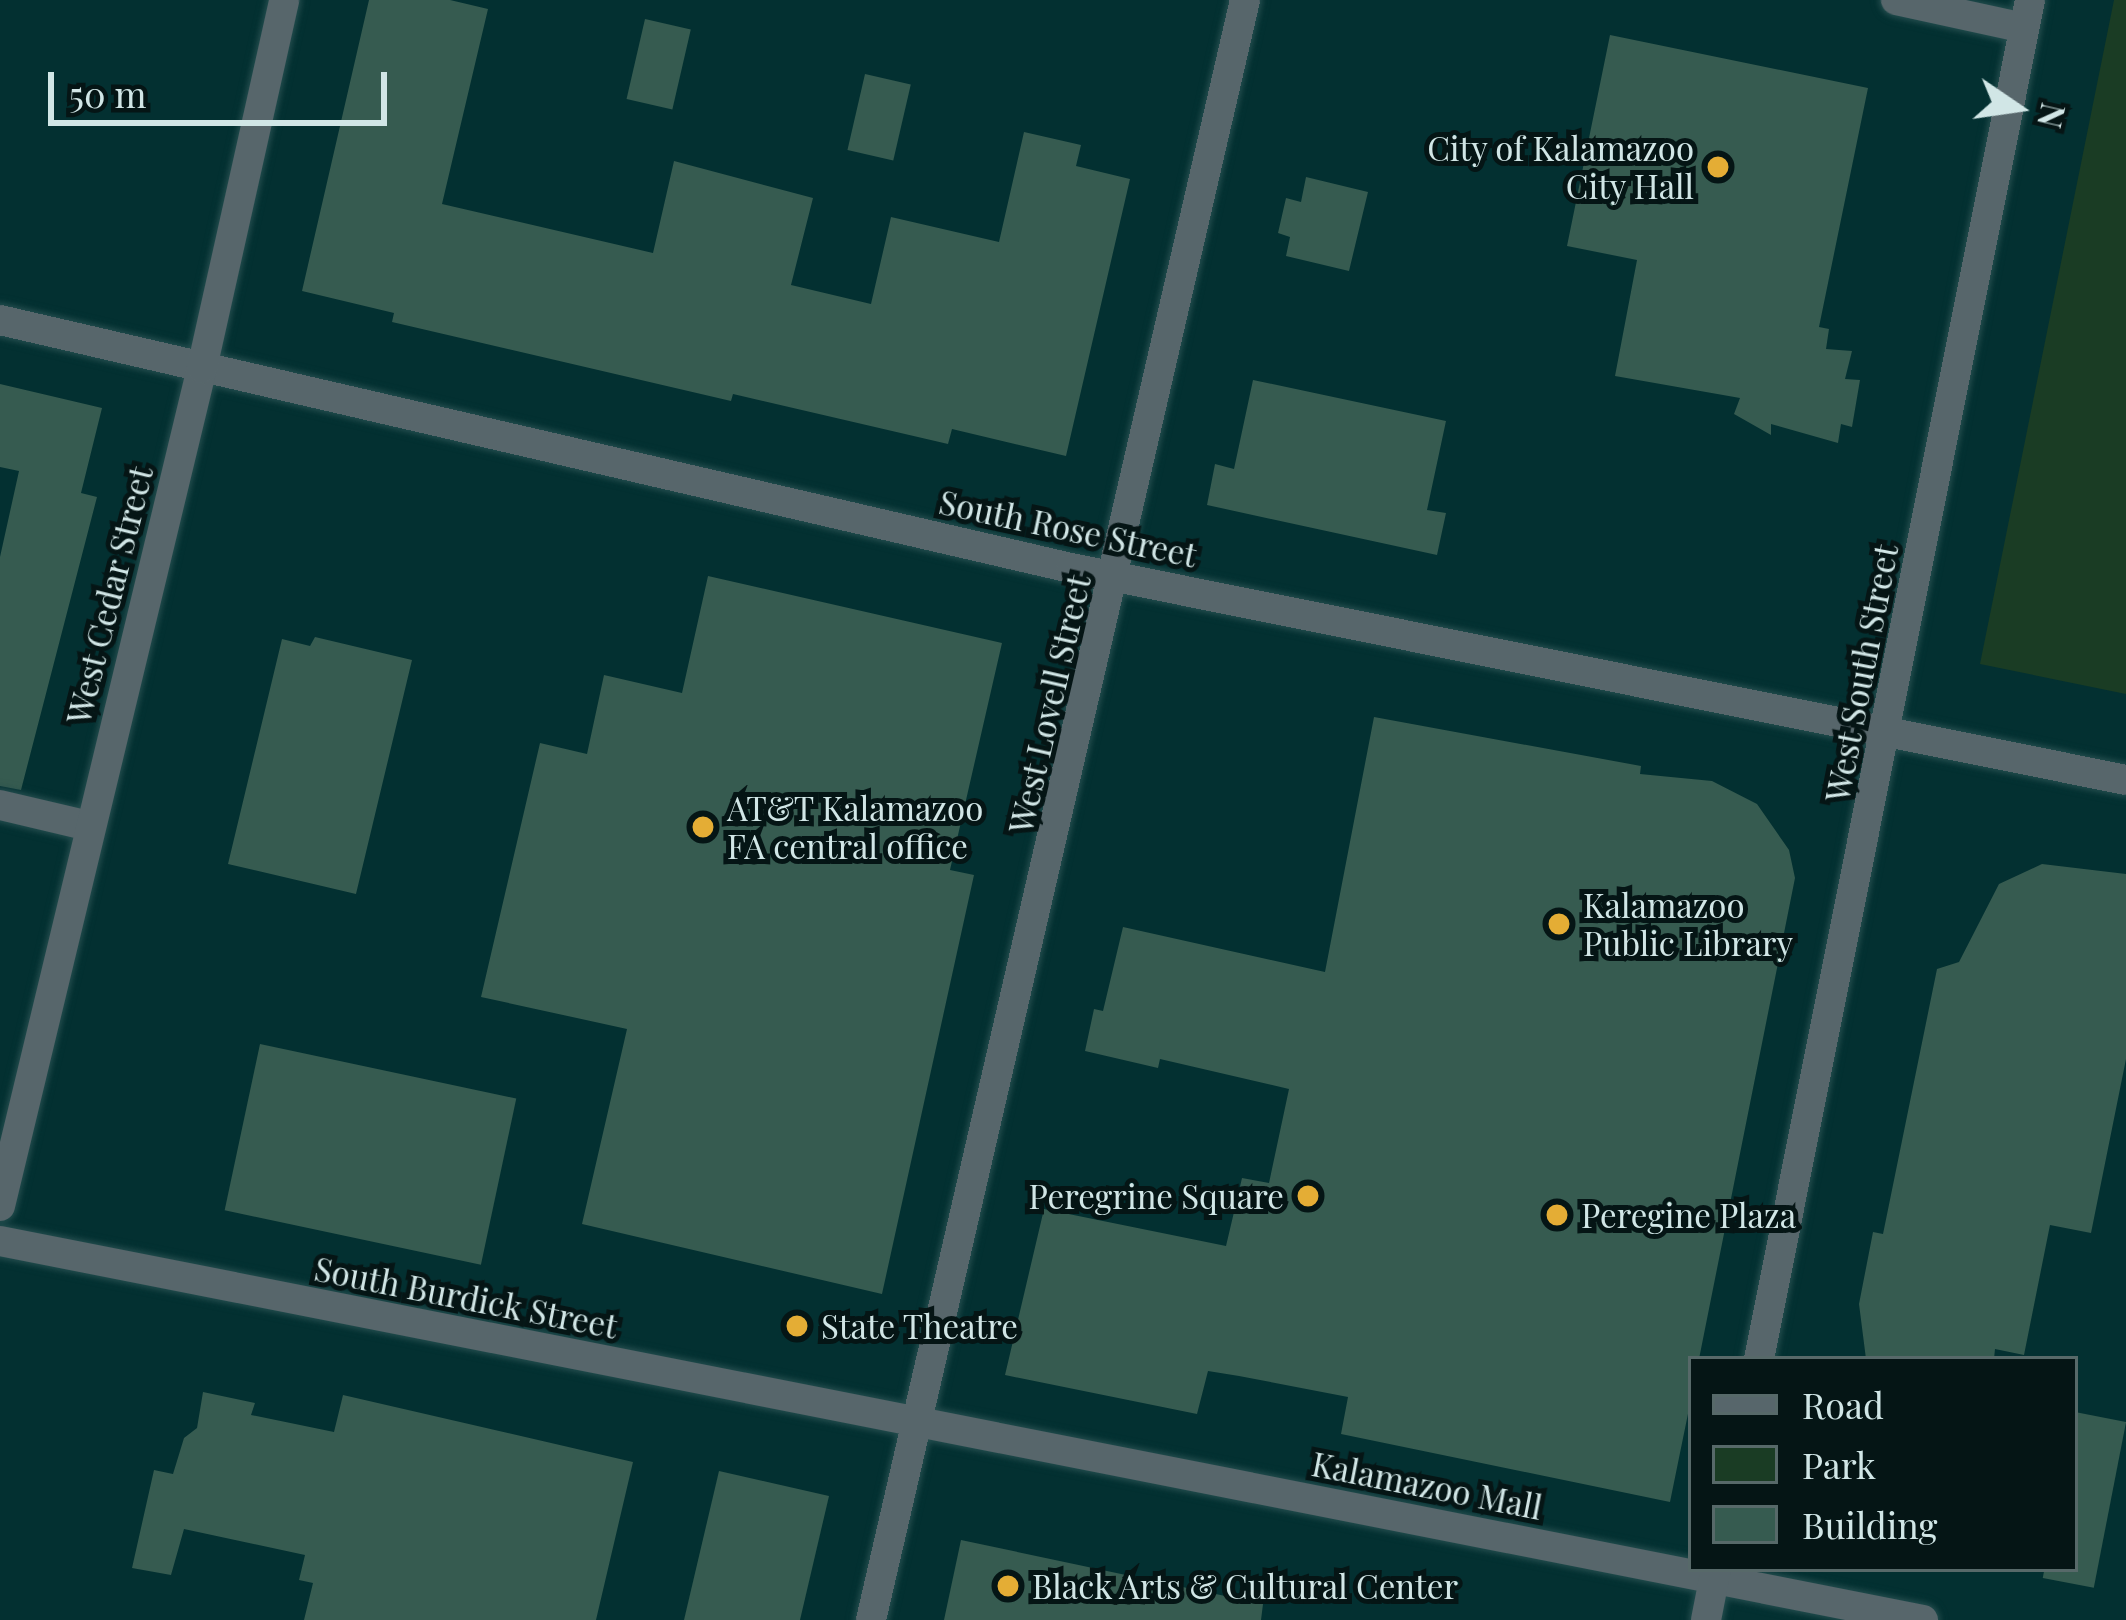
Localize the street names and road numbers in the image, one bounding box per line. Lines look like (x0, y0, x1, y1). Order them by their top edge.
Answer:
street label: West Cedar Street (58, 461, 160, 729)
street label: South Rose Street (936, 481, 1200, 575)
street label: West South Street (1817, 541, 1905, 805)
street label: West Lovell Street (1000, 571, 1098, 837)
street label: South Burdick Street (311, 1248, 621, 1346)
street label: Kalamazoo Mall (1309, 1443, 1545, 1527)

